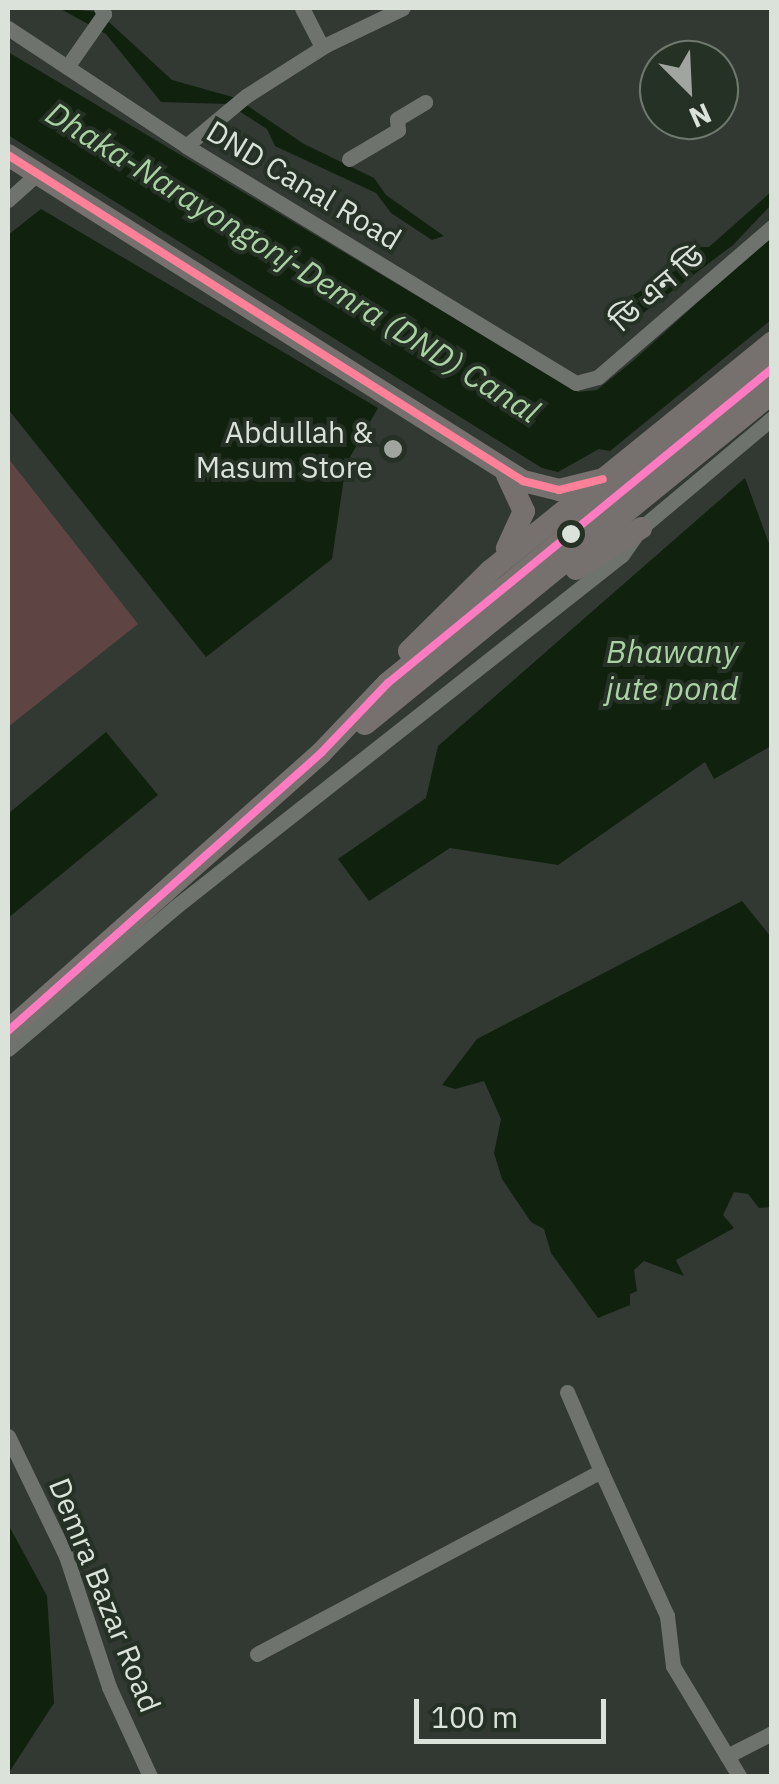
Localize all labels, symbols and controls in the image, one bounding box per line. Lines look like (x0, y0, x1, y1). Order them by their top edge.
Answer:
north arrow (639, 40, 739, 140)
water label: Dhaka-Narayongonj-Demra (DND) Canal (39, 93, 547, 431)
text: N (684, 95, 717, 137)
street label: DND Canal Road (200, 113, 408, 257)
street label: ডি এন ডি (603, 237, 711, 339)
place label: Abdullah & Masum Store (196, 414, 373, 484)
marker: Abdullah & Masum Store (382, 438, 404, 460)
unlabelled marker (561, 524, 581, 544)
water label: Bhawany jute pond (606, 633, 738, 708)
street label: Demra Bazar Road (42, 1473, 168, 1717)
scale bar (419, 1679, 612, 1741)
text: 100 m (431, 1697, 518, 1736)

